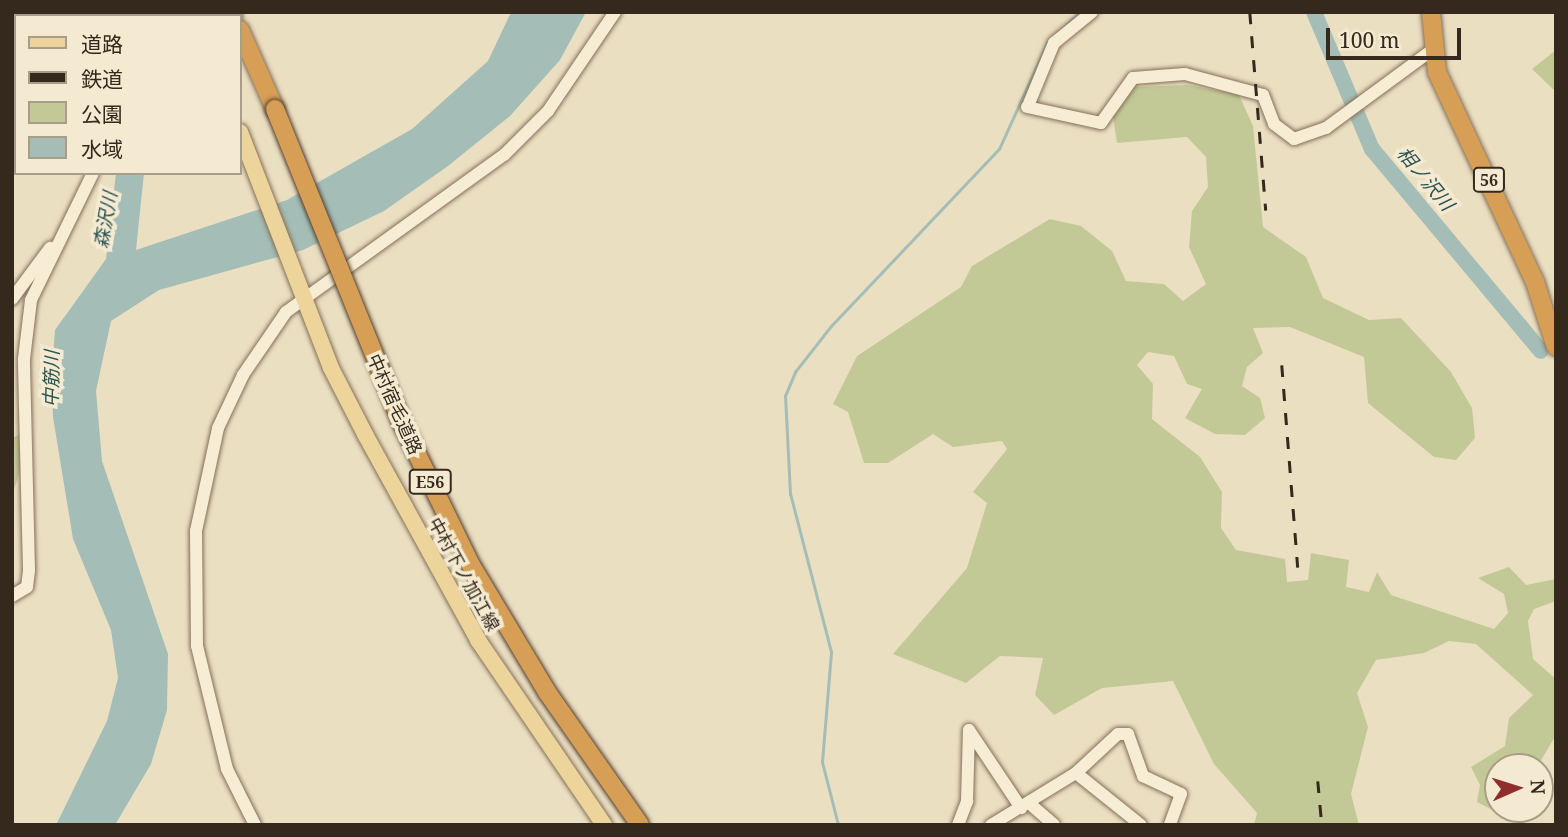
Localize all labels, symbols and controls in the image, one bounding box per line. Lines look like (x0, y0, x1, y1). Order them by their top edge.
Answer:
legend (14, 14, 242, 175)
scale bar (1330, 14, 1465, 58)
text: 100 m (1339, 26, 1400, 54)
text: 道路 (81, 30, 123, 58)
text: 鉄道 (81, 65, 123, 93)
text: 公園 (81, 100, 123, 128)
text: 水域 (81, 135, 123, 163)
water label: 相ノ沢川 (1392, 143, 1458, 215)
road number: 56 (1472, 168, 1506, 192)
water label: 森沢川 (90, 190, 122, 250)
water label: 中筋川 (40, 350, 64, 408)
street label: 中村宿毛道路 (363, 350, 427, 458)
road number: E56 (407, 470, 453, 495)
street label: 中村下ノ加江線 (424, 514, 504, 634)
north arrow (1484, 753, 1554, 823)
text: N (1525, 779, 1551, 795)

